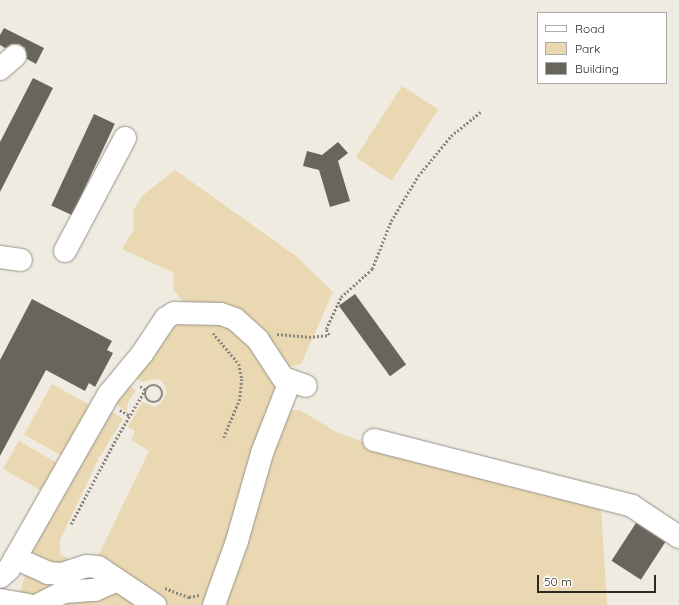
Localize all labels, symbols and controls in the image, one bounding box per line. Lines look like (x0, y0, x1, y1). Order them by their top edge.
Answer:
legend (537, 12, 667, 84)
text: Road (575, 21, 605, 36)
text: Park (575, 41, 600, 56)
text: Building (575, 61, 619, 76)
scale bar (539, 567, 658, 593)
text: 50 m (544, 574, 572, 589)

